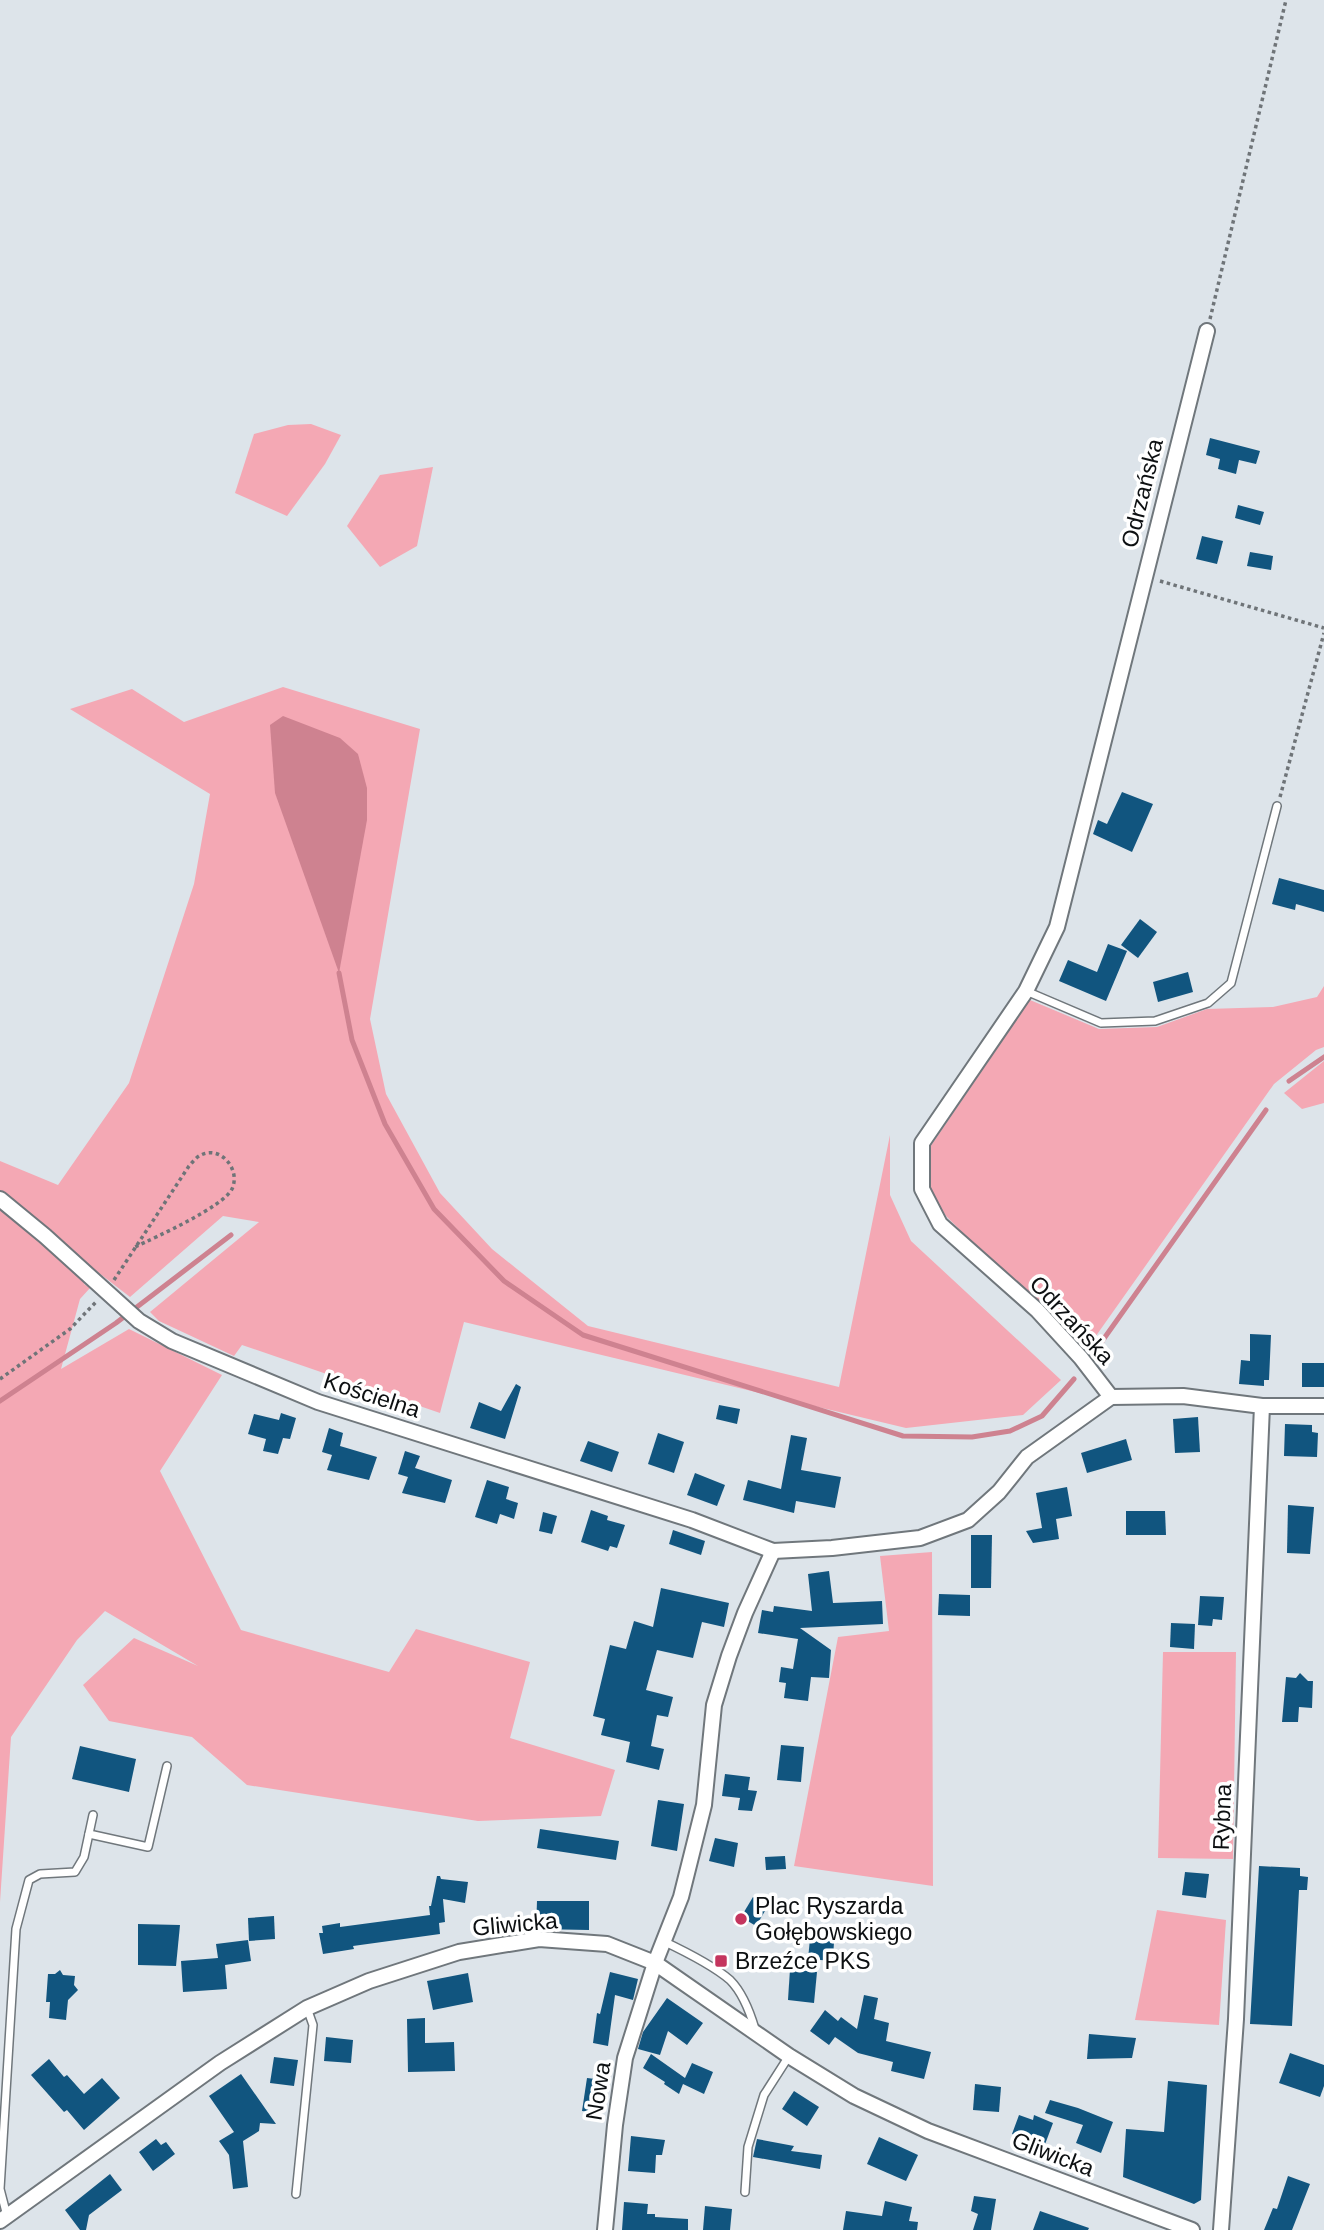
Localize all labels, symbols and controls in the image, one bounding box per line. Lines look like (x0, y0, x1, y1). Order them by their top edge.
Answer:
street label: Odrzańska (1116, 436, 1168, 550)
street label: Odrzańska (1025, 1270, 1120, 1370)
street label: Kościelna (321, 1367, 424, 1423)
street label: Rybna (1208, 1783, 1236, 1851)
place label: Plac Ryszarda Gołębowskiego (755, 1893, 912, 1945)
street label: Gliwicka (471, 1907, 559, 1941)
marker: Plac Ryszarda Gołębowskiego (733, 1911, 749, 1927)
place label: Brzeźce PKS (735, 1948, 871, 1974)
marker: Brzeźce PKS (713, 1953, 729, 1969)
street label: Nowa (581, 2060, 615, 2122)
street label: Gliwicka (1008, 2127, 1098, 2182)

